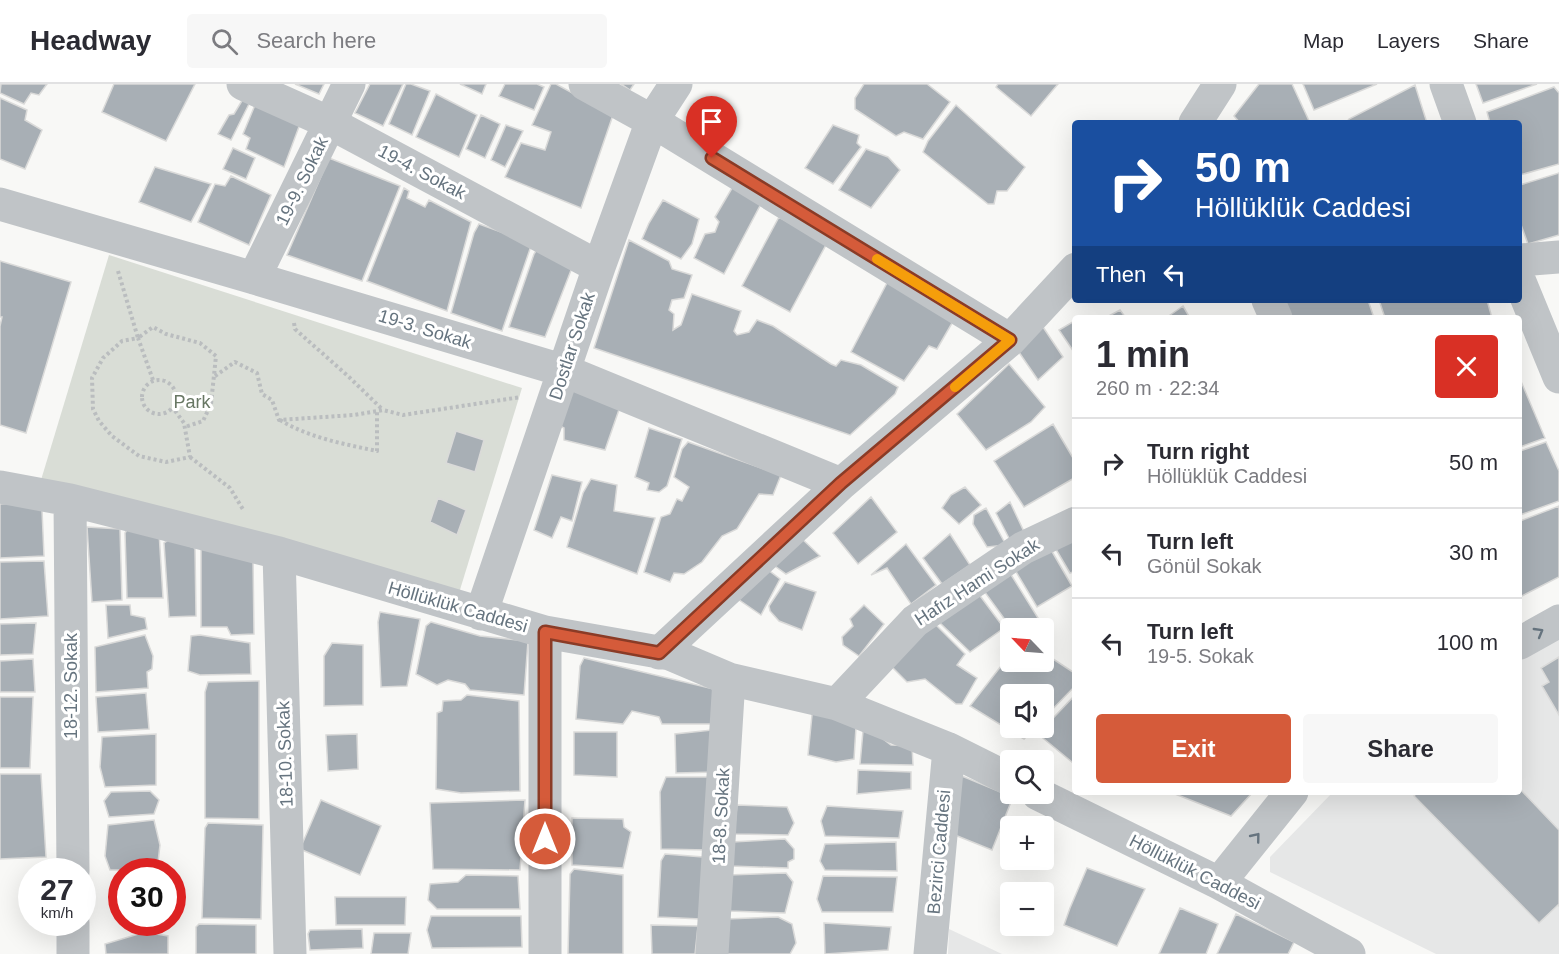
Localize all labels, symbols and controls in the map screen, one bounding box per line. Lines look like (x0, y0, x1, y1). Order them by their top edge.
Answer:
search box (187, 14, 607, 68)
text: Headway (30, 25, 151, 56)
icon: search (208, 25, 241, 58)
text: Search here (256, 28, 376, 53)
text: Map (1303, 29, 1344, 52)
text: Layers (1377, 29, 1440, 52)
text: Share (1473, 29, 1529, 52)
pin (686, 96, 737, 158)
icon: arrive (695, 105, 728, 138)
street label: 19-9. Sokak (272, 133, 332, 229)
street label: 19-4. Sokak (375, 141, 470, 204)
icon: right (1096, 144, 1174, 222)
text: 50 m (1195, 144, 1291, 191)
text: Höllüklük Caddesi (1195, 193, 1411, 223)
icon: left (1158, 258, 1191, 291)
text: Then (1096, 262, 1146, 287)
street label: Dostlar Sokak (545, 289, 599, 402)
street label: 19-3. Sokak (376, 305, 475, 353)
text: 1 min (1096, 334, 1190, 375)
button: close (1435, 335, 1498, 398)
text: 260 m · 22:34 (1096, 377, 1219, 399)
park label: Park (173, 392, 212, 412)
text: Turn right (1147, 439, 1249, 464)
icon: right (1096, 447, 1129, 480)
text: 50 m (1449, 450, 1498, 475)
text: Höllüklük Caddesi (1147, 465, 1307, 487)
text: Turn left (1147, 529, 1233, 554)
street label: Hafız Hami Sokak (911, 534, 1044, 630)
icon: left (1096, 537, 1129, 570)
text: 30 m (1449, 540, 1498, 565)
text: Gönül Sokak (1147, 555, 1262, 577)
street label: Höllüklük Caddesi (386, 578, 530, 636)
north arrow (1000, 618, 1054, 672)
map controls (1000, 618, 1054, 936)
text: Turn left (1147, 619, 1233, 644)
icon: left (1096, 627, 1129, 660)
one-way arrow (1533, 628, 1543, 639)
text: 100 m (1437, 630, 1498, 655)
street label: 18-12. Sokak (61, 632, 81, 739)
text: 19-5. Sokak (1147, 645, 1254, 667)
button: sound (1000, 684, 1054, 738)
street label: 18-10. Sokak (273, 700, 297, 807)
button: Exit (1096, 714, 1291, 783)
button: Share (1303, 714, 1498, 783)
button: search (1000, 750, 1054, 804)
street label: 18-8. Sokak (708, 767, 734, 864)
street label: Bezirci Caddesi (924, 789, 954, 915)
position arrow (513, 807, 577, 871)
button: + (1000, 816, 1054, 870)
street label: Höllüklük Caddesi (1126, 830, 1264, 914)
one-way arrow (1248, 833, 1259, 844)
speed limit sign: 30 (108, 858, 186, 936)
text: 27 (40, 873, 74, 906)
button: − (1000, 882, 1054, 936)
text: km/h (41, 904, 73, 921)

